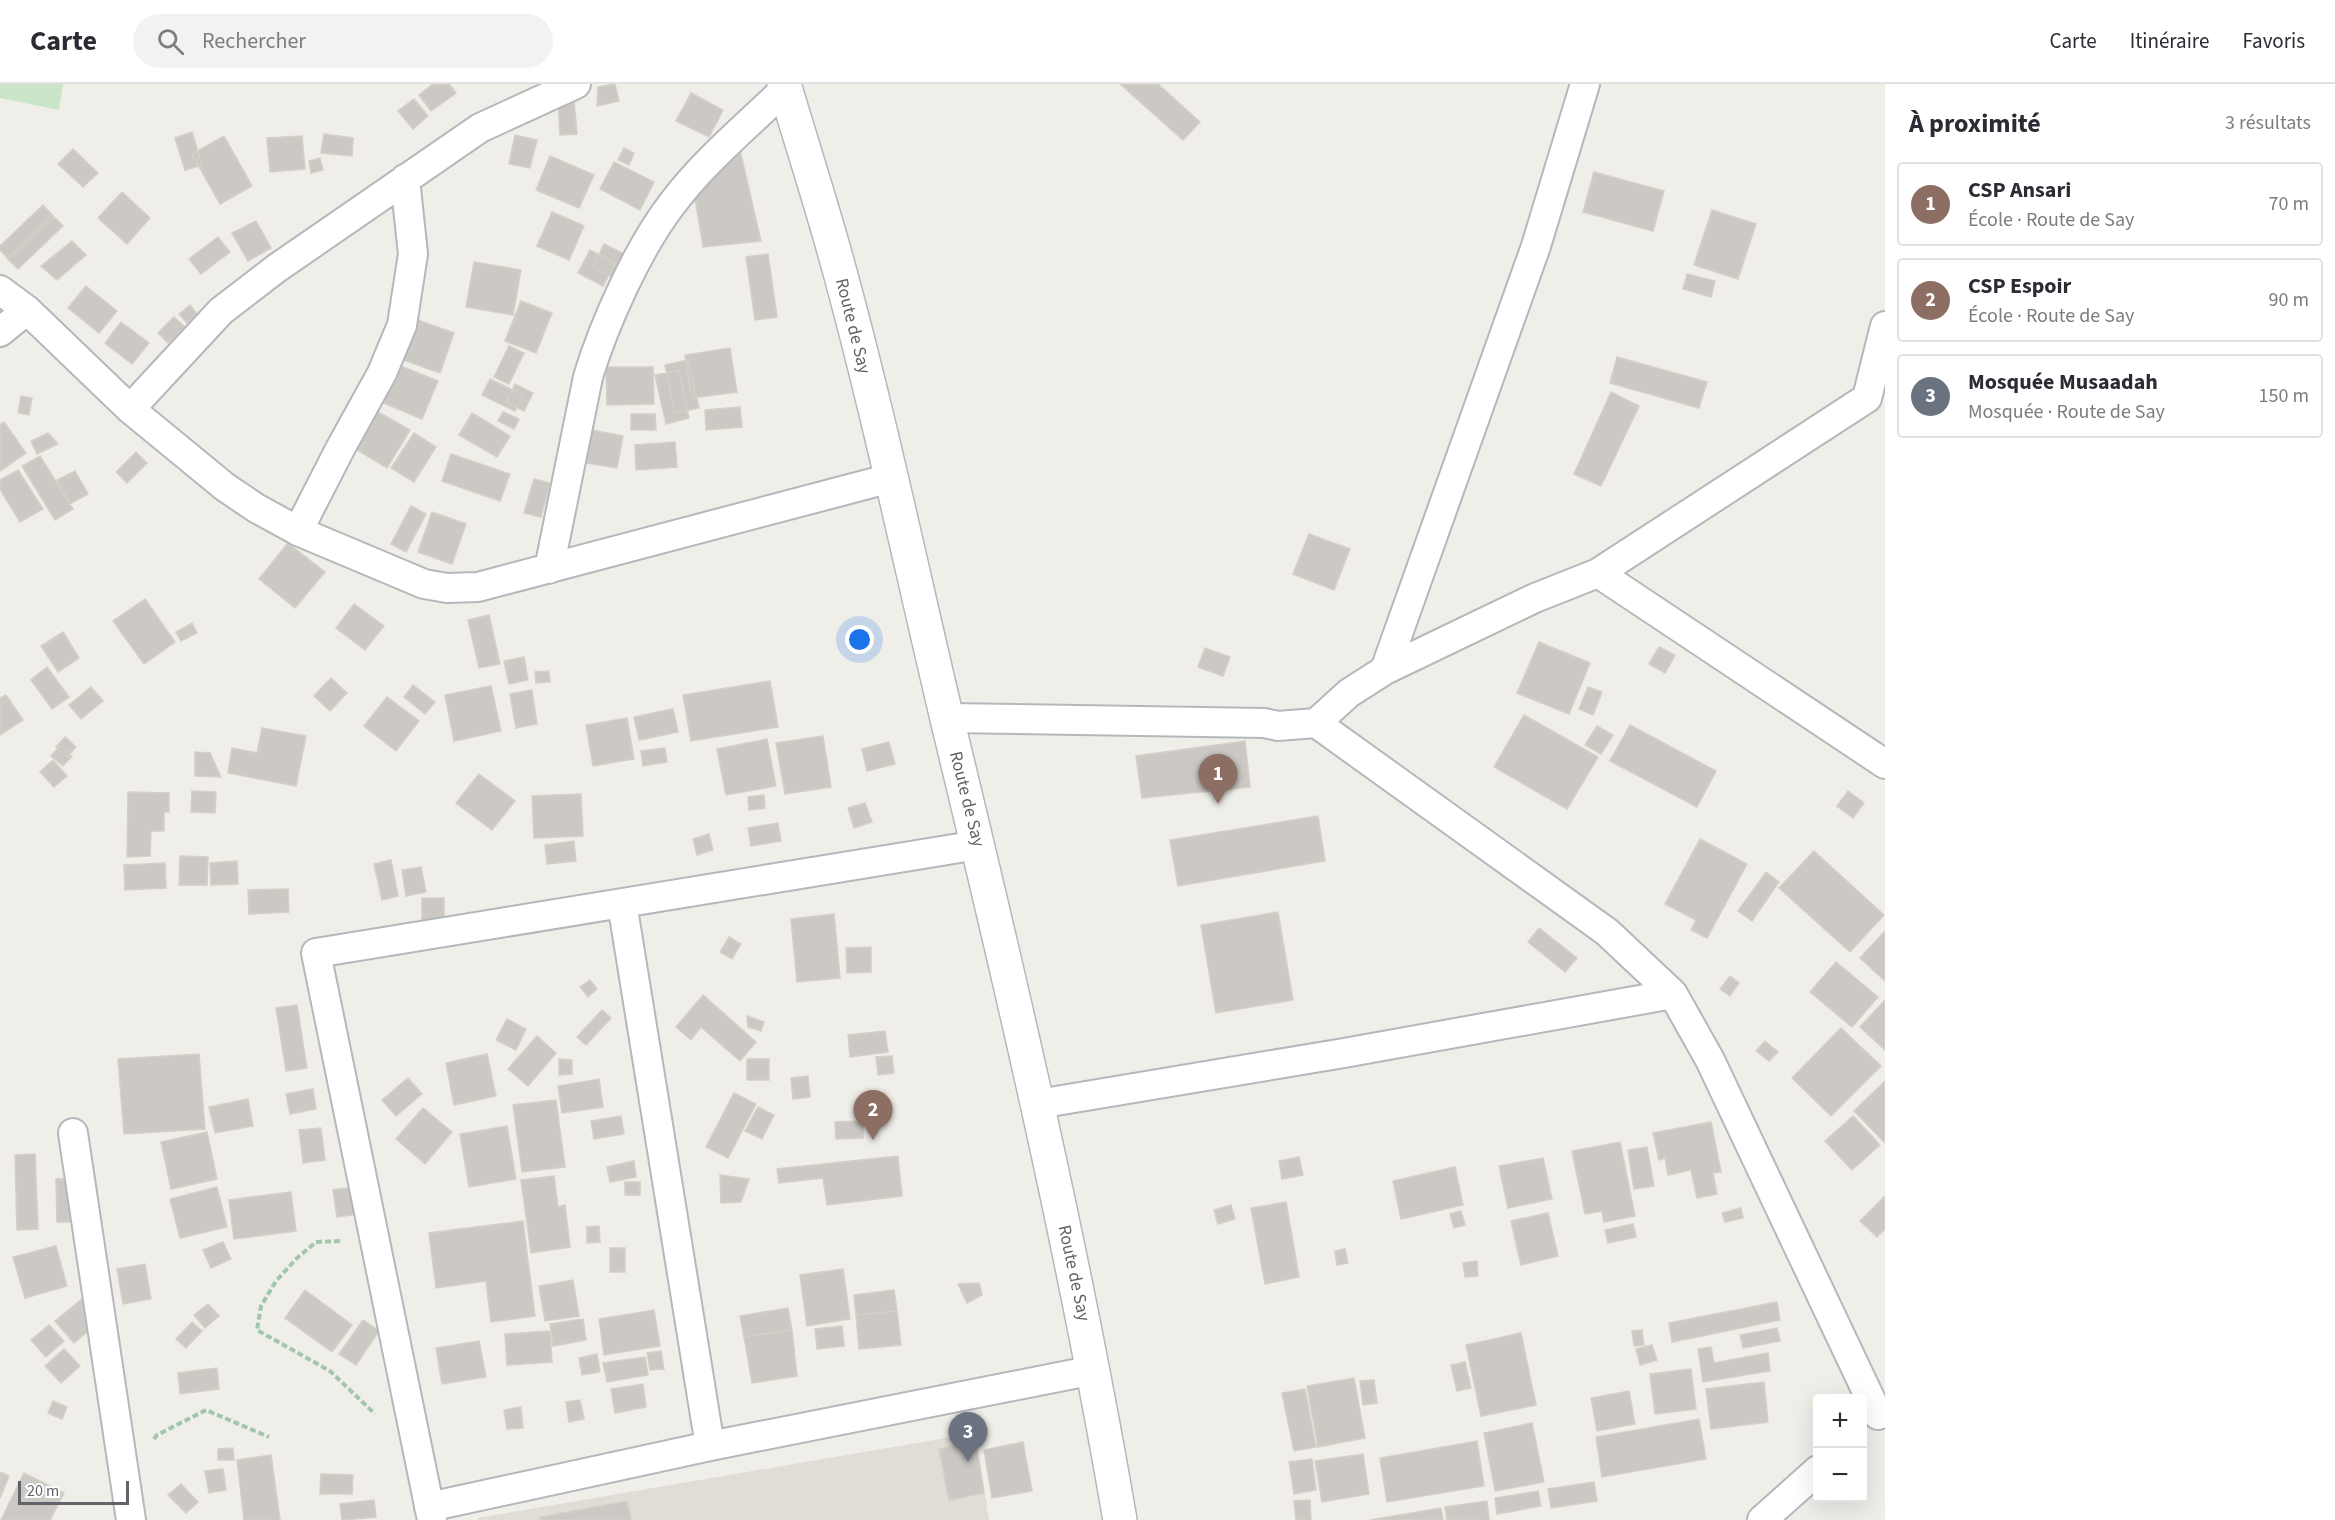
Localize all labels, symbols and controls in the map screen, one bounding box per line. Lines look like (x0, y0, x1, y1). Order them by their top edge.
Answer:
search box (133, 14, 553, 68)
text: Carte (30, 21, 97, 61)
icon: search (154, 25, 187, 58)
text: Rechercher (202, 25, 306, 57)
text: Carte (2050, 26, 2097, 56)
text: Itinéraire (2130, 26, 2209, 56)
text: Favoris (2242, 26, 2305, 56)
text: À proximité (1909, 105, 2041, 142)
text: 3 résultats (2225, 109, 2311, 137)
text: CSP Ansari (1968, 174, 2071, 206)
text: 1 (1925, 190, 1936, 218)
text: 70 m (2269, 190, 2309, 218)
text: École · Route de Say (1968, 206, 2134, 234)
text: CSP Espoir (1968, 270, 2071, 302)
street label: Route de Say (829, 276, 877, 377)
text: 2 (1925, 286, 1936, 314)
text: 90 m (2269, 286, 2309, 314)
text: École · Route de Say (1968, 302, 2134, 330)
text: Mosquée Musaadah (1968, 366, 2158, 398)
text: 3 (1925, 382, 1936, 410)
text: 150 m (2259, 382, 2309, 410)
text: Mosquée · Route de Say (1968, 398, 2165, 426)
your location (845, 625, 874, 654)
street label: Route de Say (943, 749, 991, 850)
pin: 1 (1198, 754, 1238, 804)
pin: 2 (854, 1090, 892, 1140)
street label: Route de Say (1052, 1223, 1096, 1324)
map controls (1813, 1394, 1867, 1502)
button: + (1813, 1394, 1867, 1448)
pin: 3 (948, 1412, 988, 1462)
button: − (1813, 1448, 1867, 1502)
scale bar (18, 1478, 129, 1506)
text: 20 m (27, 1480, 59, 1502)

